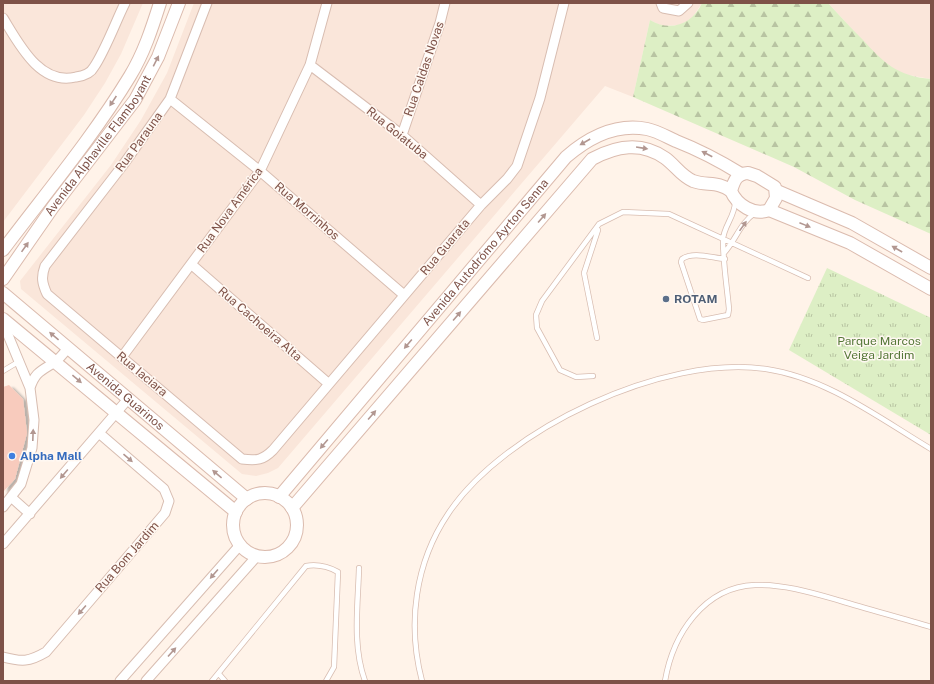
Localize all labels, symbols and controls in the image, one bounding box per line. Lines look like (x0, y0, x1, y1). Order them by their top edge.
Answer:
street label: Rua Caldas Novas (401, 20, 447, 118)
one-way arrow (153, 55, 159, 67)
street label: Avenida Alphaville Flamboyant (42, 72, 154, 219)
one-way arrow (109, 95, 117, 106)
street label: Rua Goiatuba (364, 104, 430, 162)
street label: Rua Parauna (113, 109, 165, 175)
one-way arrow (579, 138, 591, 145)
one-way arrow (636, 145, 648, 151)
one-way arrow (702, 151, 713, 158)
street label: Rua Nova América (194, 165, 266, 255)
street label: Avenida Autodrómo Ayrton Senna (419, 176, 551, 329)
street label: Rua Morrinhos (272, 179, 342, 243)
one-way arrow (537, 212, 546, 223)
street label: Rua Guarata (417, 216, 473, 278)
one-way arrow (739, 220, 747, 231)
one-way arrow (800, 222, 812, 228)
one-way arrow (21, 242, 29, 253)
one-way arrow (891, 245, 903, 252)
street label: Rua Cachoeira Alta (215, 284, 305, 364)
place label: ROTAM (674, 292, 717, 306)
marker: ROTAM (661, 294, 671, 304)
one-way arrow (452, 311, 461, 321)
one-way arrow (48, 332, 59, 341)
park label: Parque Marcos Veiga Jardim (837, 334, 921, 362)
one-way arrow (404, 340, 413, 349)
street label: Rua Iaciara (114, 349, 170, 399)
street label: Avenida Guarinos (84, 360, 167, 433)
one-way arrow (71, 375, 82, 384)
one-way arrow (368, 409, 377, 420)
one-way arrow (30, 428, 36, 441)
one-way arrow (320, 438, 329, 449)
place label: Alpha Mall (20, 449, 82, 463)
marker: Alpha Mall (7, 451, 17, 461)
one-way arrow (124, 453, 133, 462)
one-way arrow (60, 469, 69, 478)
one-way arrow (212, 470, 223, 479)
street label: Rua Bom Jardim (92, 519, 162, 595)
one-way arrow (209, 569, 219, 579)
one-way arrow (78, 604, 87, 615)
one-way arrow (168, 647, 177, 657)

